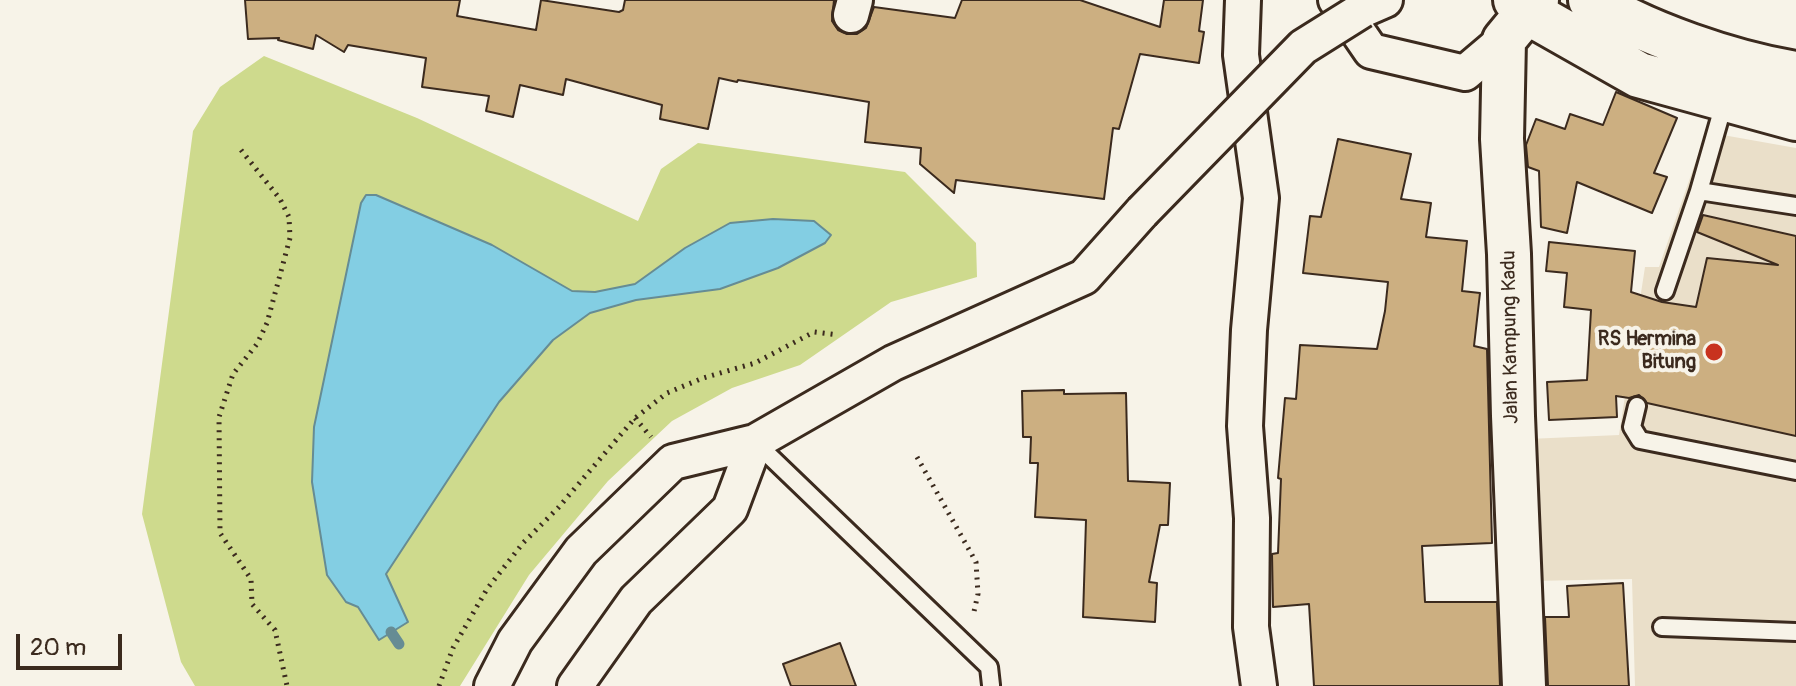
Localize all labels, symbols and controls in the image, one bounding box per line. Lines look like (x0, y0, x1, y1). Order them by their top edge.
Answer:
street label: Jalan Kampung Kadu (1497, 250, 1525, 424)
place label: RS Hermina Bitung (1598, 328, 1696, 375)
marker: RS Hermina Bitung (1703, 341, 1725, 363)
scale bar (20, 618, 126, 668)
text: 20 m (30, 633, 86, 662)

